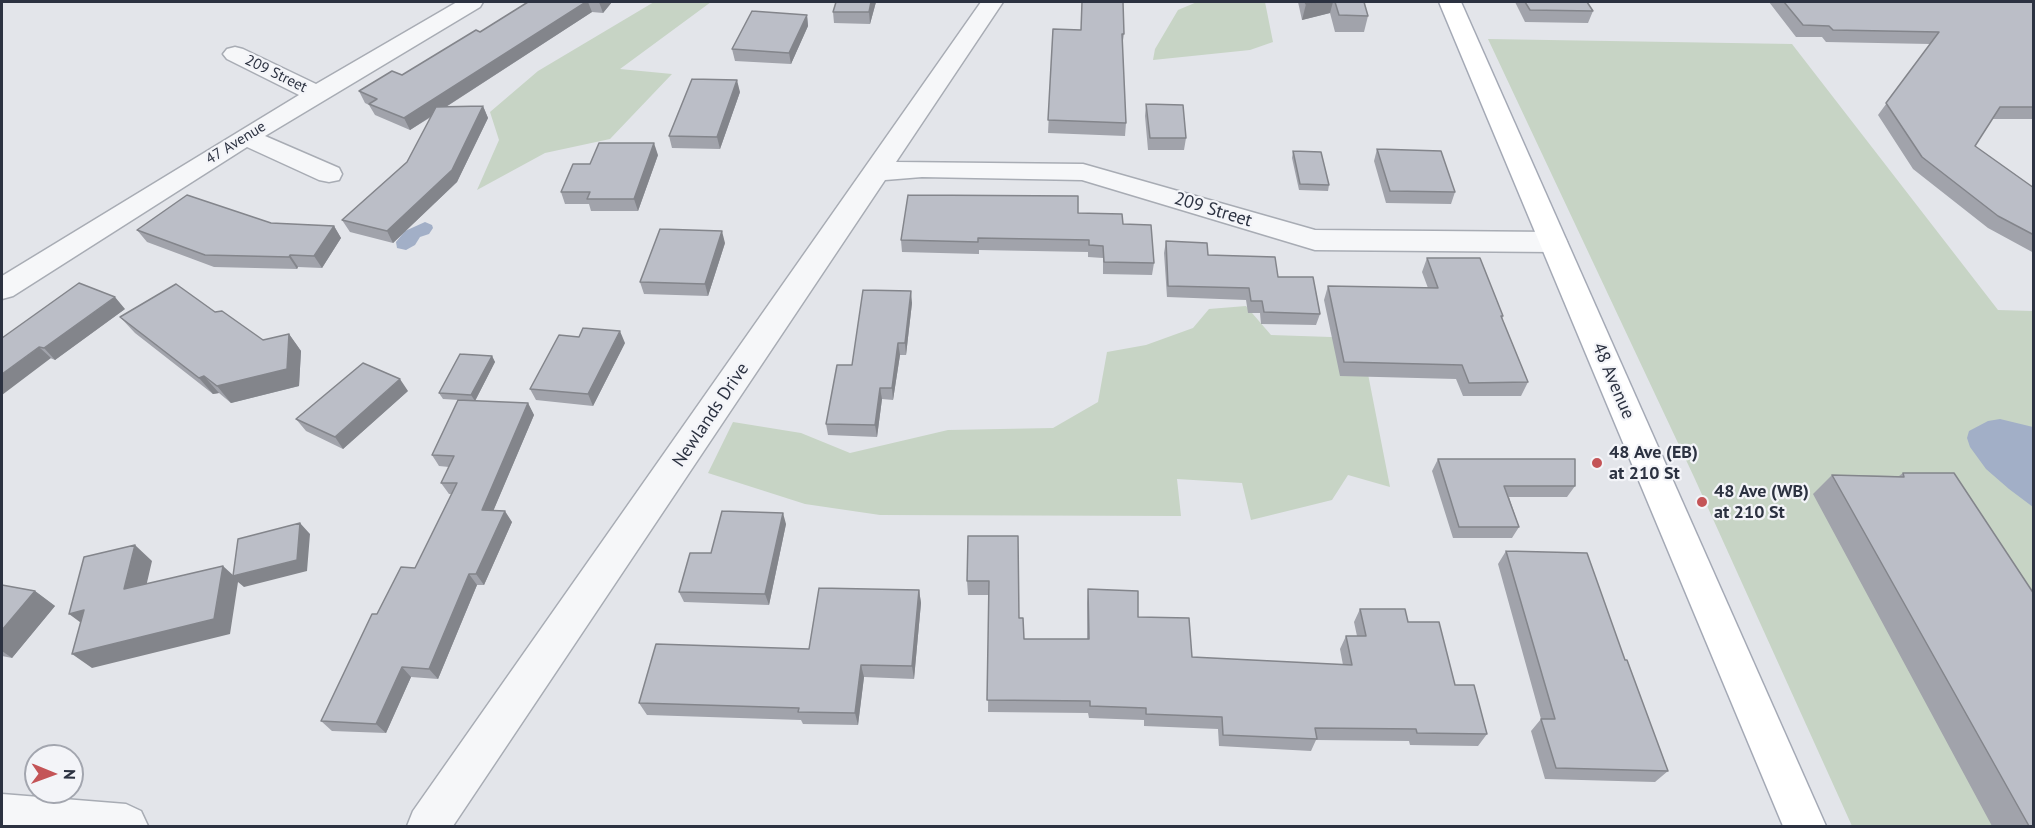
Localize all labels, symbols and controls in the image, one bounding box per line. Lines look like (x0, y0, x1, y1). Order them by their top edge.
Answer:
street label: 209 Street (242, 51, 310, 97)
street label: 47 Avenue (203, 118, 269, 168)
street label: 209 Street (1171, 188, 1255, 232)
street label: 48 Avenue (1587, 340, 1639, 422)
street label: Newlands Drive (668, 359, 754, 471)
place label: 48 Ave (EB) at 210 St (1609, 442, 1698, 484)
marker: 48 Ave (EB) at 210 St (1590, 456, 1604, 470)
place label: 48 Ave (WB) at 210 St (1714, 481, 1809, 524)
marker: 48 Ave (WB) at 210 St (1695, 495, 1709, 509)
north arrow (24, 744, 84, 804)
text: N (60, 769, 80, 780)

